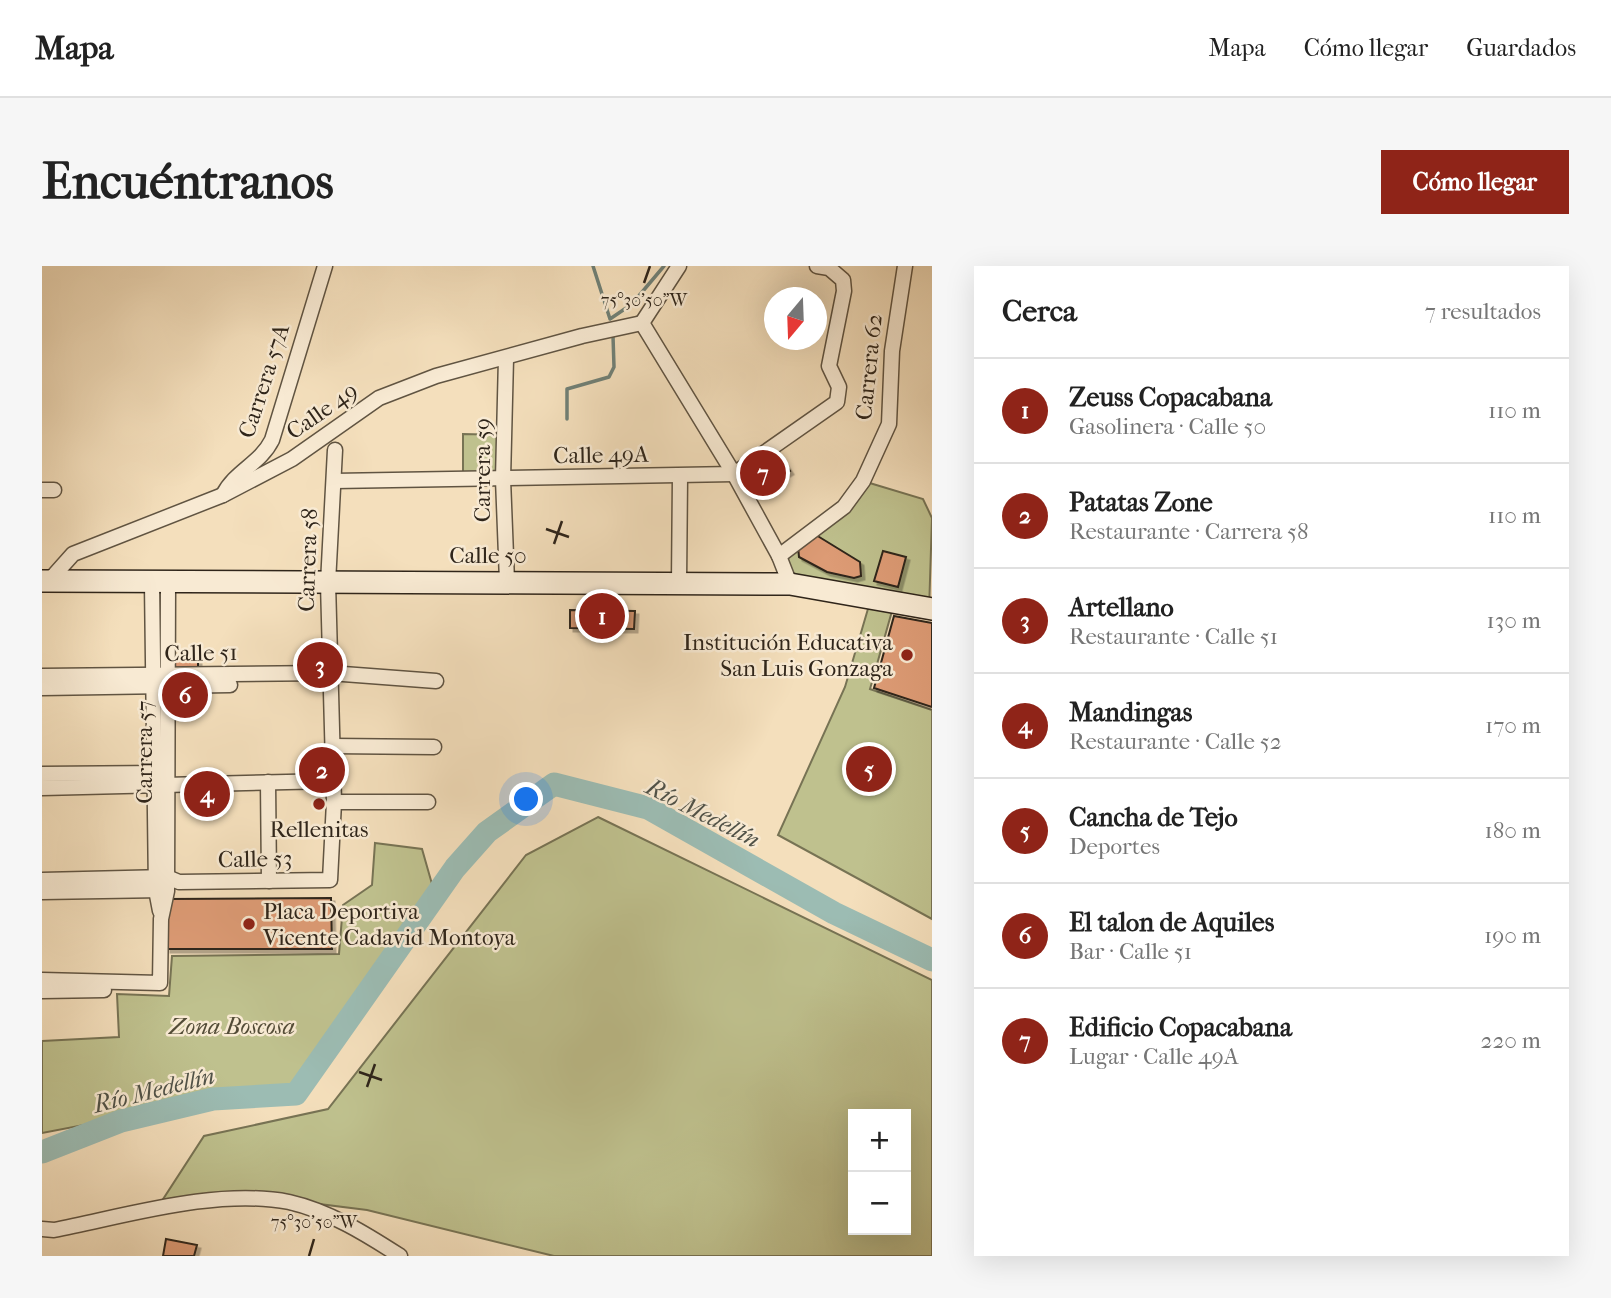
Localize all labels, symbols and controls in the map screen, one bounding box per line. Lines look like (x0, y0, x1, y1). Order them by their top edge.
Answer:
text: Mapa (35, 29, 114, 68)
text: Mapa (1208, 34, 1266, 62)
text: Cómo llegar (1304, 34, 1428, 62)
text: Guardados (1466, 34, 1576, 62)
button: Cómo llegar (1381, 150, 1569, 214)
text: Encuéntranos (42, 153, 334, 211)
north arrow (764, 287, 827, 350)
text: 75°30'50"W (601, 290, 689, 311)
text: Cerca (1002, 294, 1077, 329)
text: 7 resultados (1425, 298, 1541, 325)
street label: Carrera 62 (850, 312, 888, 421)
street label: Carrera 57A (233, 320, 295, 441)
street label: Calle 49 (281, 377, 363, 445)
text: Zeuss Copacabana (1069, 382, 1272, 413)
text: 1 (1021, 397, 1029, 424)
text: 110 m (1488, 397, 1541, 424)
text: Gasolinera · Calle 50 (1069, 413, 1266, 440)
street label: Carrera 59 (469, 418, 496, 522)
street label: Calle 49A (553, 441, 650, 469)
pin: 7 (740, 447, 786, 499)
text: Patatas Zone (1069, 487, 1213, 518)
text: 2 (1019, 502, 1031, 529)
text: 110 m (1488, 502, 1541, 529)
street label: Carrera 58 (293, 508, 323, 612)
text: Restaurante · Carrera 58 (1069, 518, 1309, 545)
street label: Calle 50 (449, 542, 527, 569)
pin: 1 (579, 590, 625, 642)
text: Artellano (1069, 592, 1174, 623)
text: 3 (1020, 607, 1030, 634)
text: 130 m (1487, 607, 1541, 634)
text: Restaurante · Calle 51 (1069, 623, 1278, 650)
place label: Institución Educativa San Luis Gonzaga (683, 629, 893, 682)
street label: Calle 51 (164, 639, 238, 667)
pin: 3 (297, 639, 343, 691)
marker: Institución Educativa San Luis Gonzaga (899, 647, 915, 663)
pin: 6 (162, 669, 208, 721)
text: Mandingas (1069, 697, 1192, 728)
street label: Carrera 57 (131, 700, 158, 804)
text: 4 (1018, 712, 1032, 739)
text: 170 m (1485, 712, 1541, 739)
text: Restaurante · Calle 52 (1069, 728, 1281, 755)
pin: 5 (846, 743, 892, 795)
pin: 2 (299, 744, 345, 796)
pin: 4 (184, 768, 230, 820)
water label: Río Medellín (640, 772, 765, 854)
your location (509, 782, 543, 816)
marker: Rellenitas (311, 796, 327, 812)
text: Cancha de Tejo (1069, 802, 1238, 833)
place label: Rellenitas (270, 816, 368, 843)
text: 5 (1020, 817, 1030, 844)
text: 180 m (1484, 817, 1541, 844)
text: Deportes (1069, 833, 1160, 860)
street label: Calle 53 (218, 845, 292, 873)
place label: Placa Deportiva Vicente Cadavid Montoya (262, 898, 516, 951)
text: El talon de Aquiles (1069, 907, 1274, 938)
marker: Placa Deportiva Vicente Cadavid Montoya (241, 916, 257, 932)
text: 6 (1019, 922, 1031, 949)
text: 190 m (1484, 922, 1541, 949)
text: Bar · Calle 51 (1069, 938, 1192, 965)
text: Edificio Copacabana (1069, 1012, 1292, 1043)
park label: Zona Boscosa (167, 1013, 295, 1040)
text: 7 (1019, 1027, 1031, 1054)
text: 220 m (1481, 1027, 1541, 1054)
text: Lugar · Calle 49A (1069, 1043, 1239, 1070)
water label: Río Medellín (89, 1061, 217, 1119)
map controls (848, 1109, 911, 1235)
button: + (848, 1109, 911, 1172)
button: − (848, 1172, 911, 1235)
text: 75°30'50"W (271, 1212, 359, 1233)

